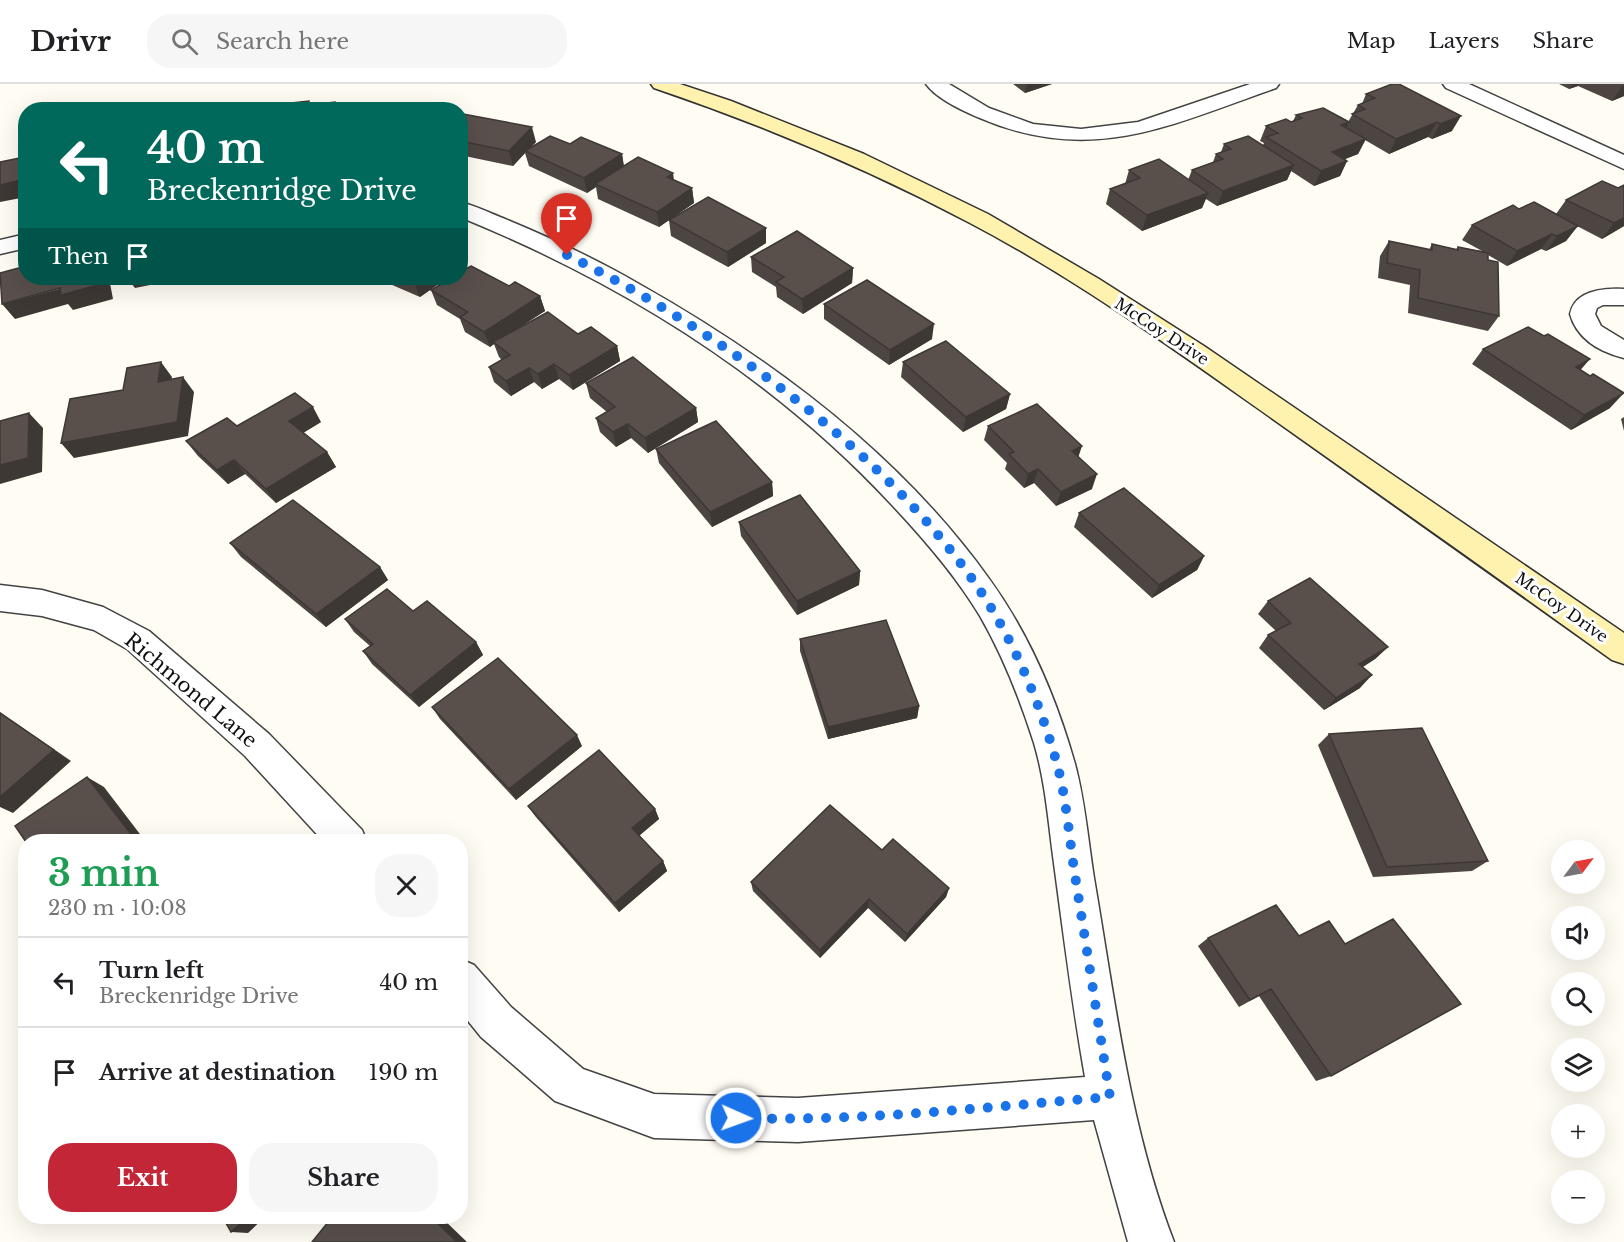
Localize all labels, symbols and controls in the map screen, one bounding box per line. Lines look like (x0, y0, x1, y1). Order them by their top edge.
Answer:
search box (147, 14, 567, 68)
text: Drivr (30, 24, 111, 59)
icon: search (168, 25, 201, 58)
text: Search here (216, 28, 349, 55)
text: Map (1347, 28, 1396, 54)
text: Layers (1429, 28, 1500, 54)
text: Share (1533, 28, 1594, 54)
text: 40 m (147, 122, 264, 174)
icon: left (48, 126, 126, 204)
text: Breckenridge Drive (147, 174, 417, 207)
pin (541, 193, 592, 255)
icon: arrive (550, 202, 583, 235)
icon: arrive (121, 240, 154, 273)
text: Then (48, 243, 109, 270)
street label: McCoy Drive (1111, 293, 1213, 369)
street label: McCoy Drive (1512, 568, 1612, 646)
street label: Richmond Lane (120, 628, 262, 752)
north arrow (1551, 840, 1605, 894)
map controls (1551, 840, 1605, 1224)
text: 3 min (48, 851, 160, 896)
button: close (375, 854, 438, 917)
text: 230 m · 10:08 (48, 896, 187, 920)
button: sound (1551, 906, 1605, 960)
text: Turn left (99, 957, 204, 984)
icon: left (48, 966, 81, 999)
text: 40 m (380, 969, 438, 996)
button: search (1551, 972, 1605, 1026)
text: Breckenridge Drive (99, 984, 299, 1008)
button: layers (1551, 1038, 1605, 1092)
icon: arrive (48, 1056, 81, 1089)
text: Arrive at destination (99, 1059, 336, 1086)
text: 190 m (368, 1059, 438, 1086)
position arrow (704, 1086, 768, 1150)
button: + (1551, 1104, 1605, 1158)
button: Exit (48, 1143, 237, 1212)
button: Share (249, 1143, 438, 1212)
button: − (1551, 1170, 1605, 1224)

